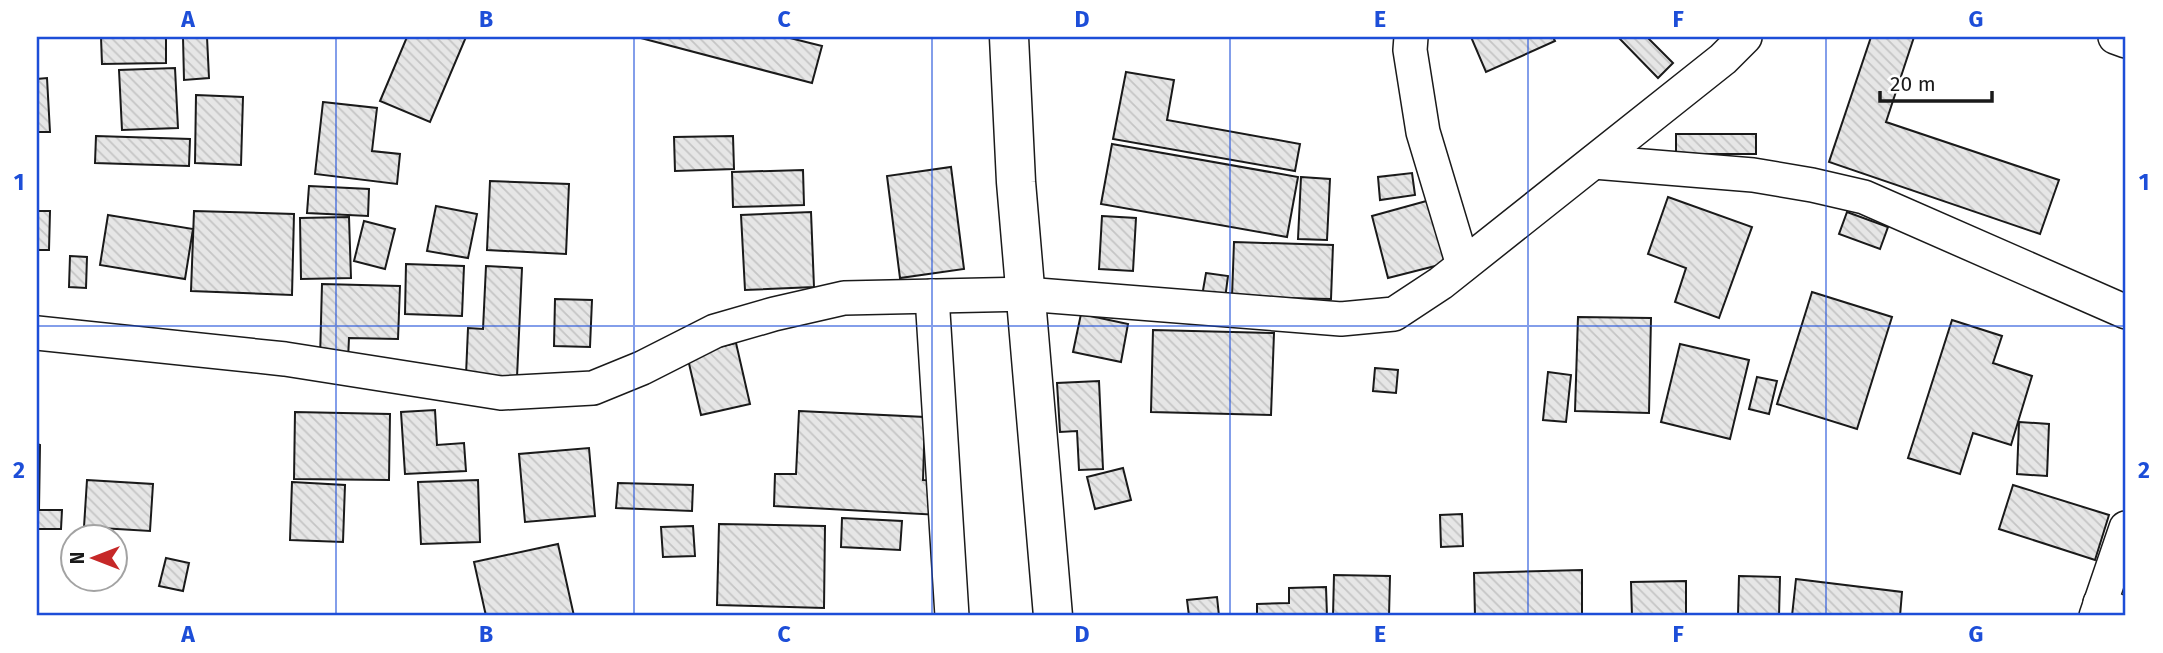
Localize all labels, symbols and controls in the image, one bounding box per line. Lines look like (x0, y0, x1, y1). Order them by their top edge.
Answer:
text: A (180, 5, 195, 33)
text: B (479, 5, 493, 33)
text: C (777, 5, 791, 33)
text: D (1075, 5, 1090, 33)
text: E (1374, 5, 1386, 33)
text: F (1672, 5, 1684, 33)
text: G (1969, 5, 1983, 33)
scale bar (1880, 60, 1992, 104)
text: 20 m (1890, 71, 1936, 97)
text: 1 (14, 168, 24, 196)
text: 1 (2139, 168, 2149, 196)
text: 2 (13, 456, 25, 484)
text: 2 (2138, 456, 2150, 484)
north arrow (60, 524, 130, 594)
text: N (66, 552, 89, 564)
text: A (180, 620, 195, 648)
text: B (479, 620, 493, 648)
text: C (777, 620, 791, 648)
text: D (1075, 620, 1090, 648)
text: E (1374, 620, 1386, 648)
text: F (1672, 620, 1684, 648)
text: G (1969, 620, 1983, 648)

